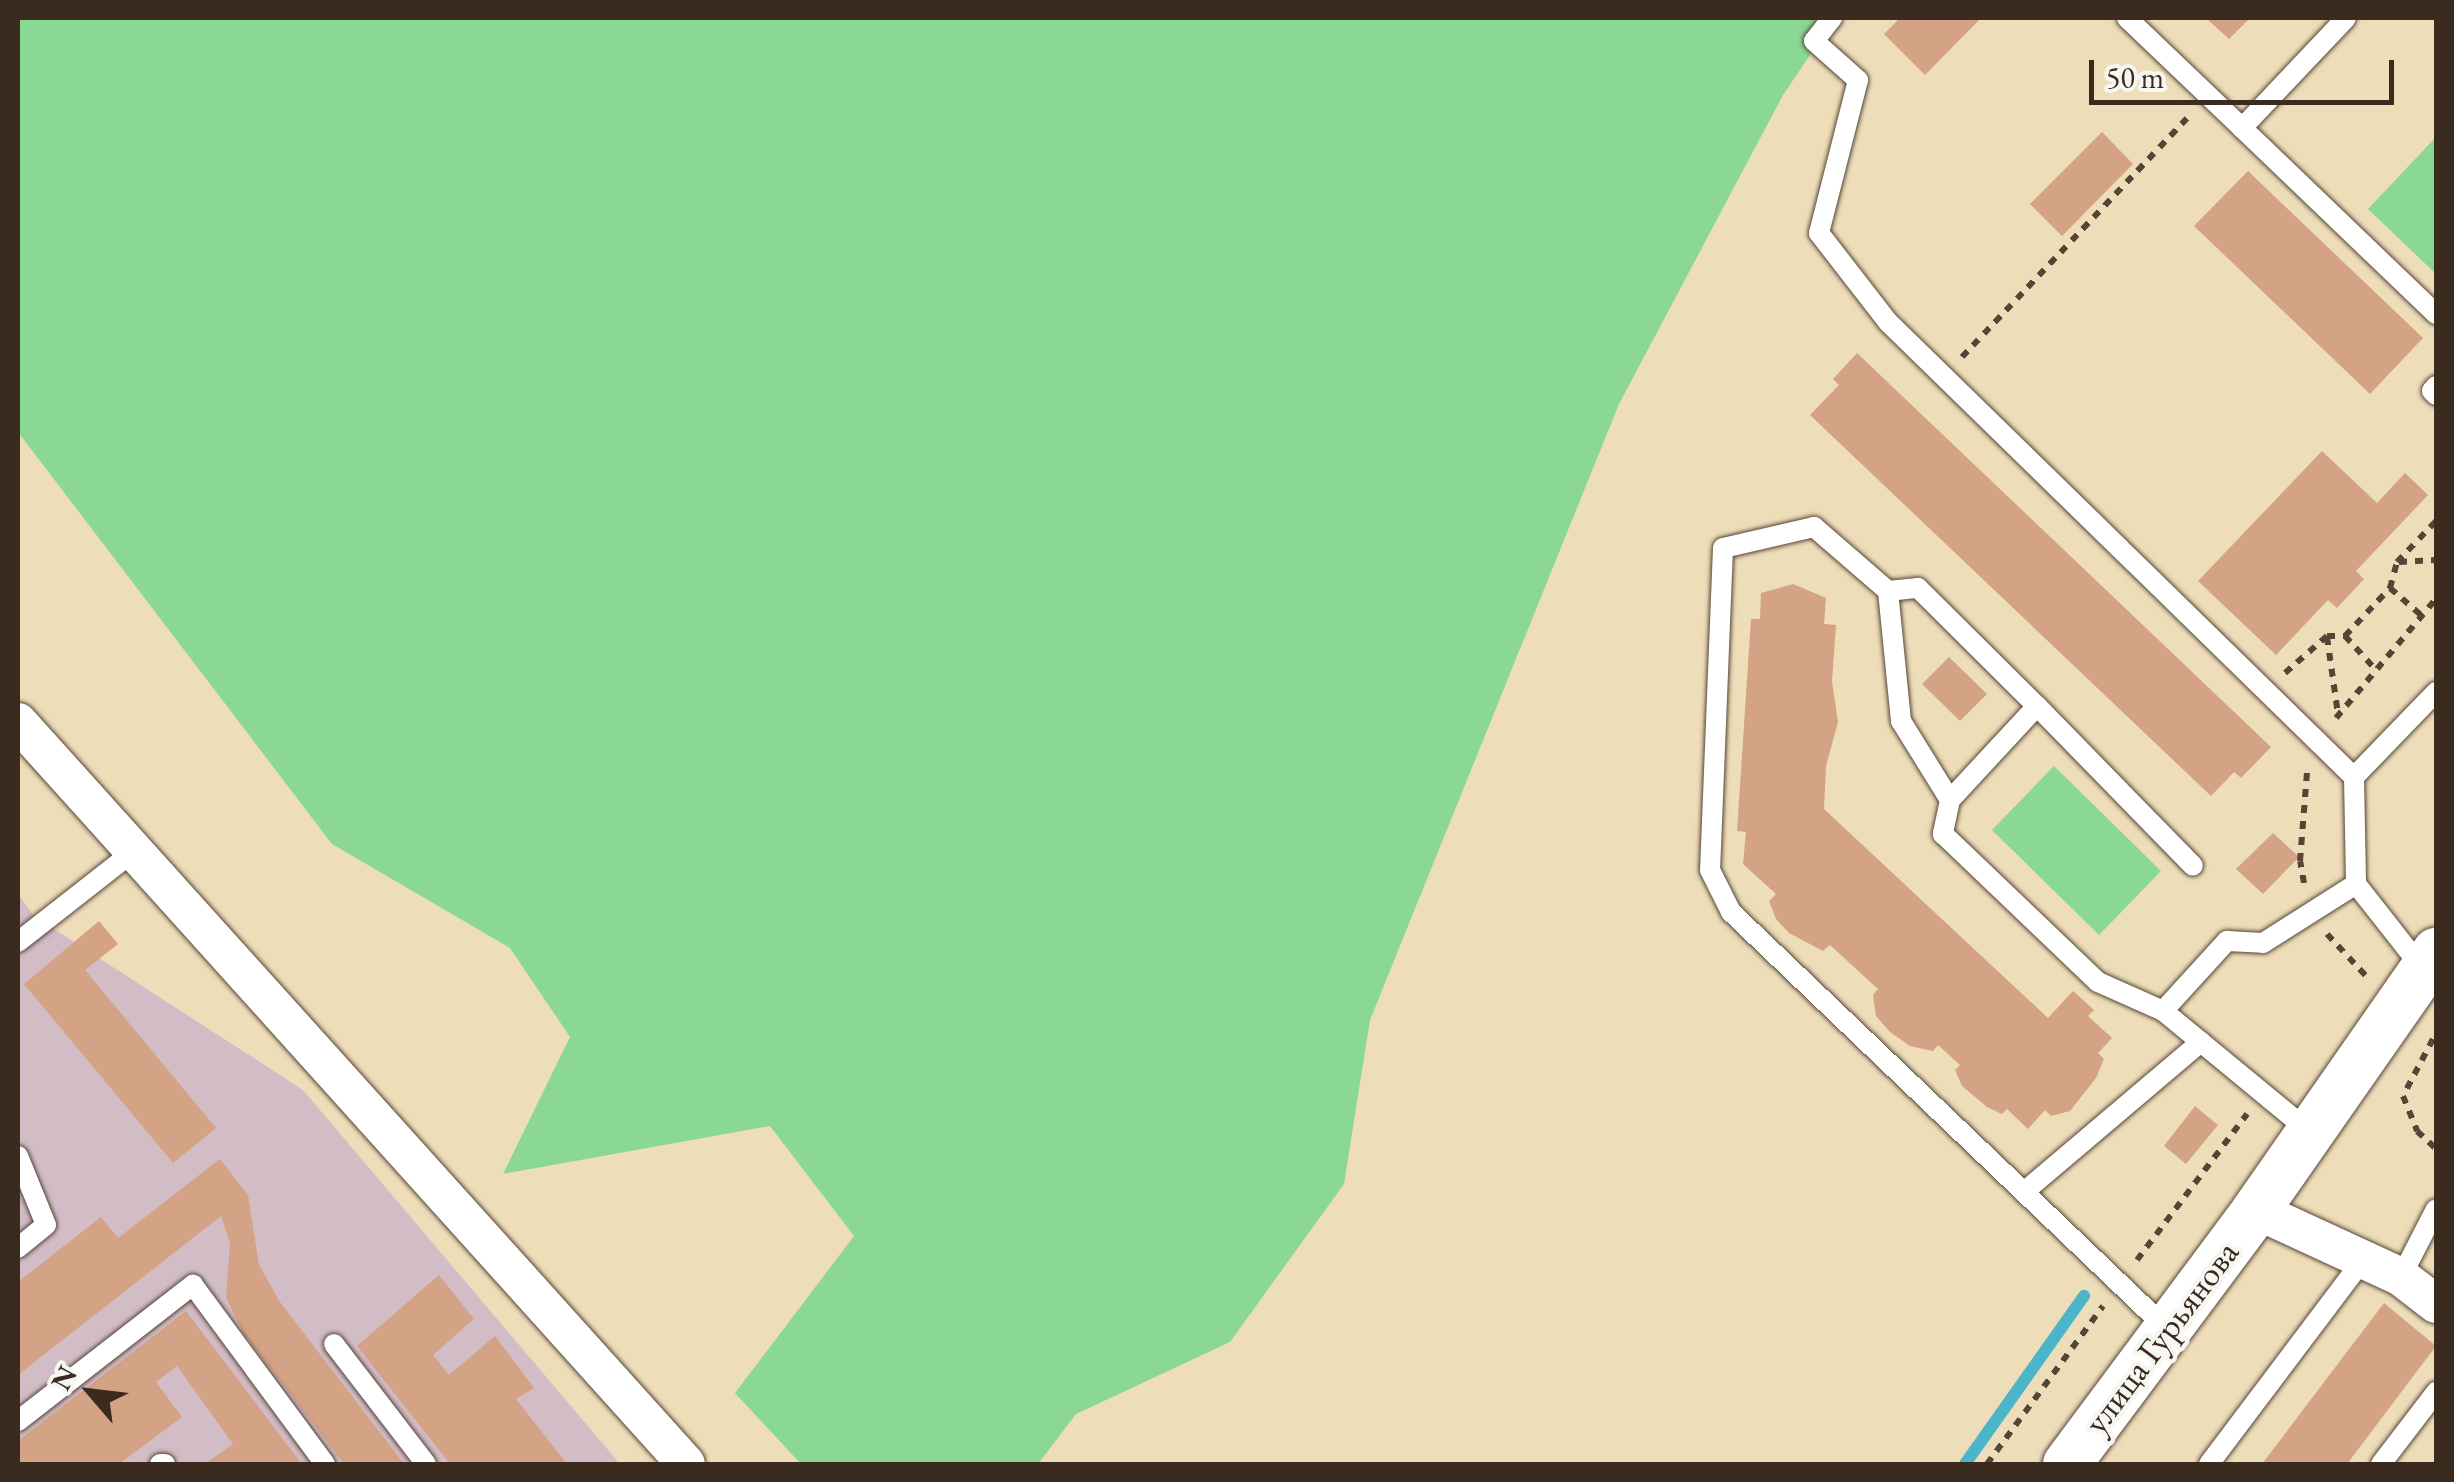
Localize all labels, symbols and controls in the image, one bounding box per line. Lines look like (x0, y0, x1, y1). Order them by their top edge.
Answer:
scale bar (2094, 40, 2399, 102)
text: 50 m (2106, 58, 2164, 97)
street label: улица Гурьянова (2075, 1232, 2247, 1442)
north arrow (40, 1342, 140, 1442)
text: N (42, 1359, 85, 1396)

